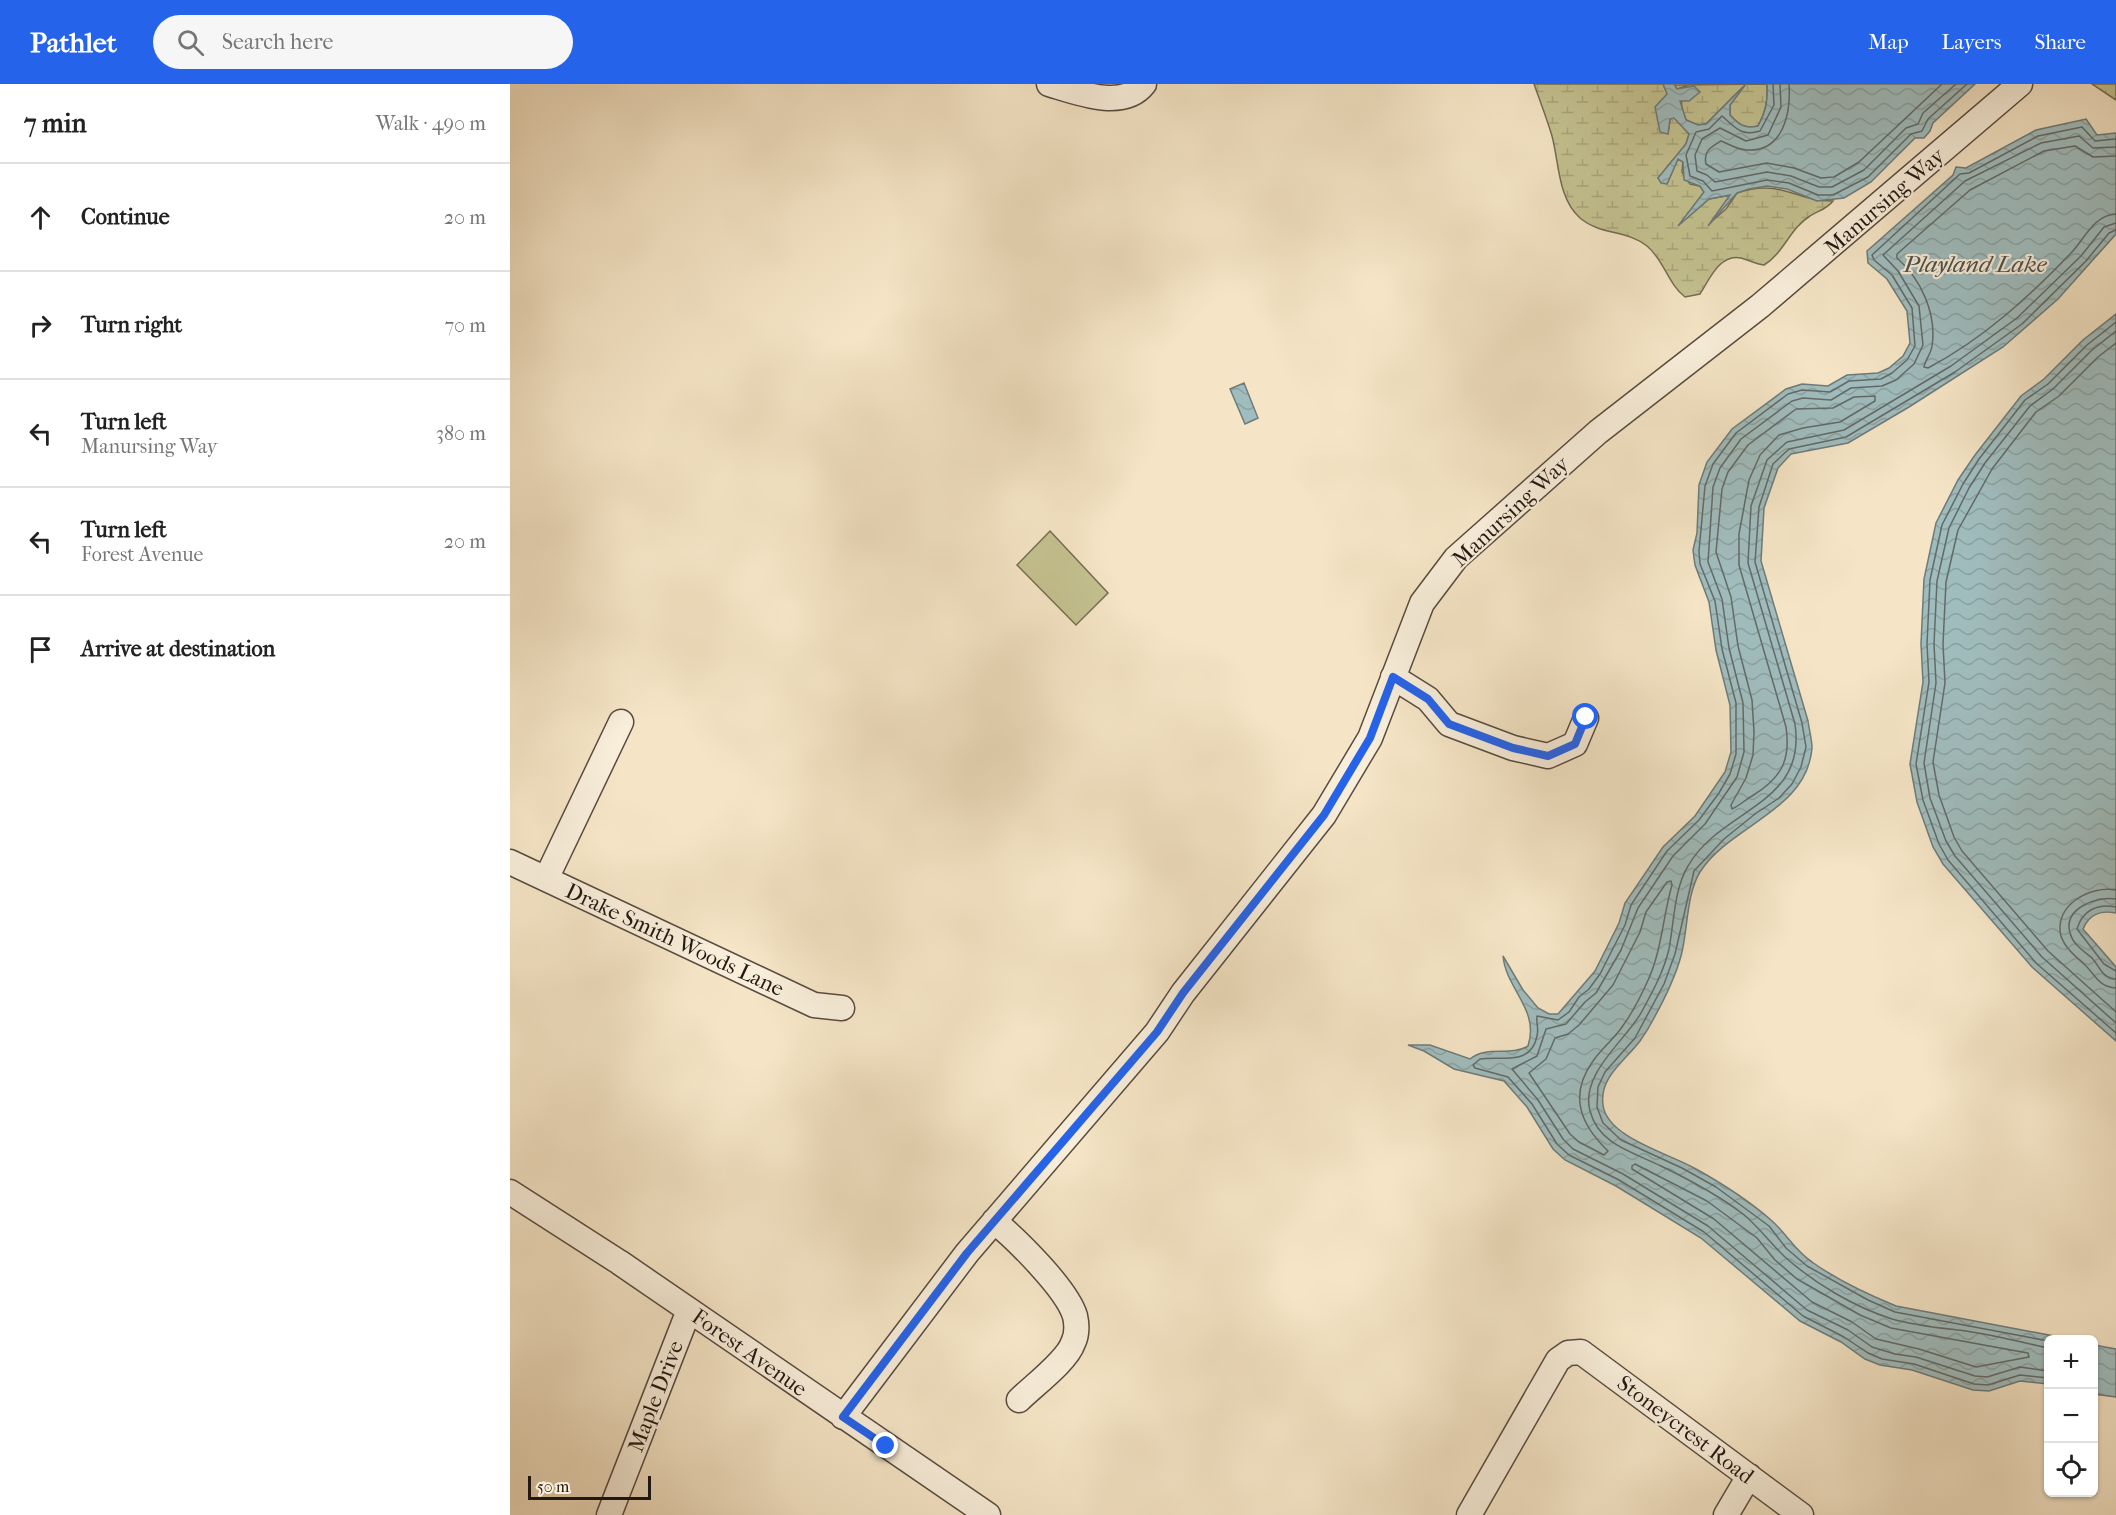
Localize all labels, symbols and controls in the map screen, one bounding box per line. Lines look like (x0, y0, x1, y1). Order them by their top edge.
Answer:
search box (153, 15, 573, 69)
text: Pathlet (30, 26, 117, 59)
icon: search (174, 26, 207, 59)
text: Search here (222, 29, 333, 55)
text: Map (1868, 30, 1909, 54)
text: Layers (1942, 30, 2001, 54)
text: Share (2034, 30, 2086, 54)
text: 7 min (24, 108, 87, 139)
text: Walk · 490 m (376, 112, 486, 135)
street label: Manursing Way (1819, 142, 1951, 261)
icon: ahead (24, 201, 57, 234)
text: Continue (81, 204, 170, 230)
text: 20 m (444, 206, 486, 229)
water label: Playland Lake (1903, 250, 2048, 278)
icon: right (24, 309, 57, 342)
text: Turn right (81, 312, 182, 338)
text: 70 m (444, 314, 486, 337)
text: Turn left (81, 409, 167, 435)
icon: left (24, 417, 57, 450)
text: 380 m (436, 422, 486, 445)
text: Manursing Way (81, 435, 217, 458)
street label: Manursing Way (1447, 450, 1575, 572)
text: Turn left (81, 517, 167, 543)
icon: left (24, 525, 57, 558)
text: 20 m (444, 530, 486, 553)
text: Forest Avenue (81, 543, 203, 566)
icon: arrive (24, 633, 57, 666)
text: Arrive at destination (81, 636, 275, 662)
route start (1572, 703, 1598, 729)
street label: Drake Smith Woods Lane (561, 878, 788, 1002)
street label: Forest Avenue (687, 1304, 812, 1402)
map controls (2044, 1335, 2098, 1497)
button: + (2044, 1335, 2098, 1389)
street label: Maple Drive (623, 1337, 689, 1456)
street label: Stoneycrest Road (1612, 1370, 1760, 1490)
button: − (2044, 1389, 2098, 1443)
route end (872, 1432, 898, 1458)
button: locate (2044, 1443, 2098, 1497)
scale bar (528, 1473, 651, 1500)
text: 50 m (537, 1477, 569, 1496)

